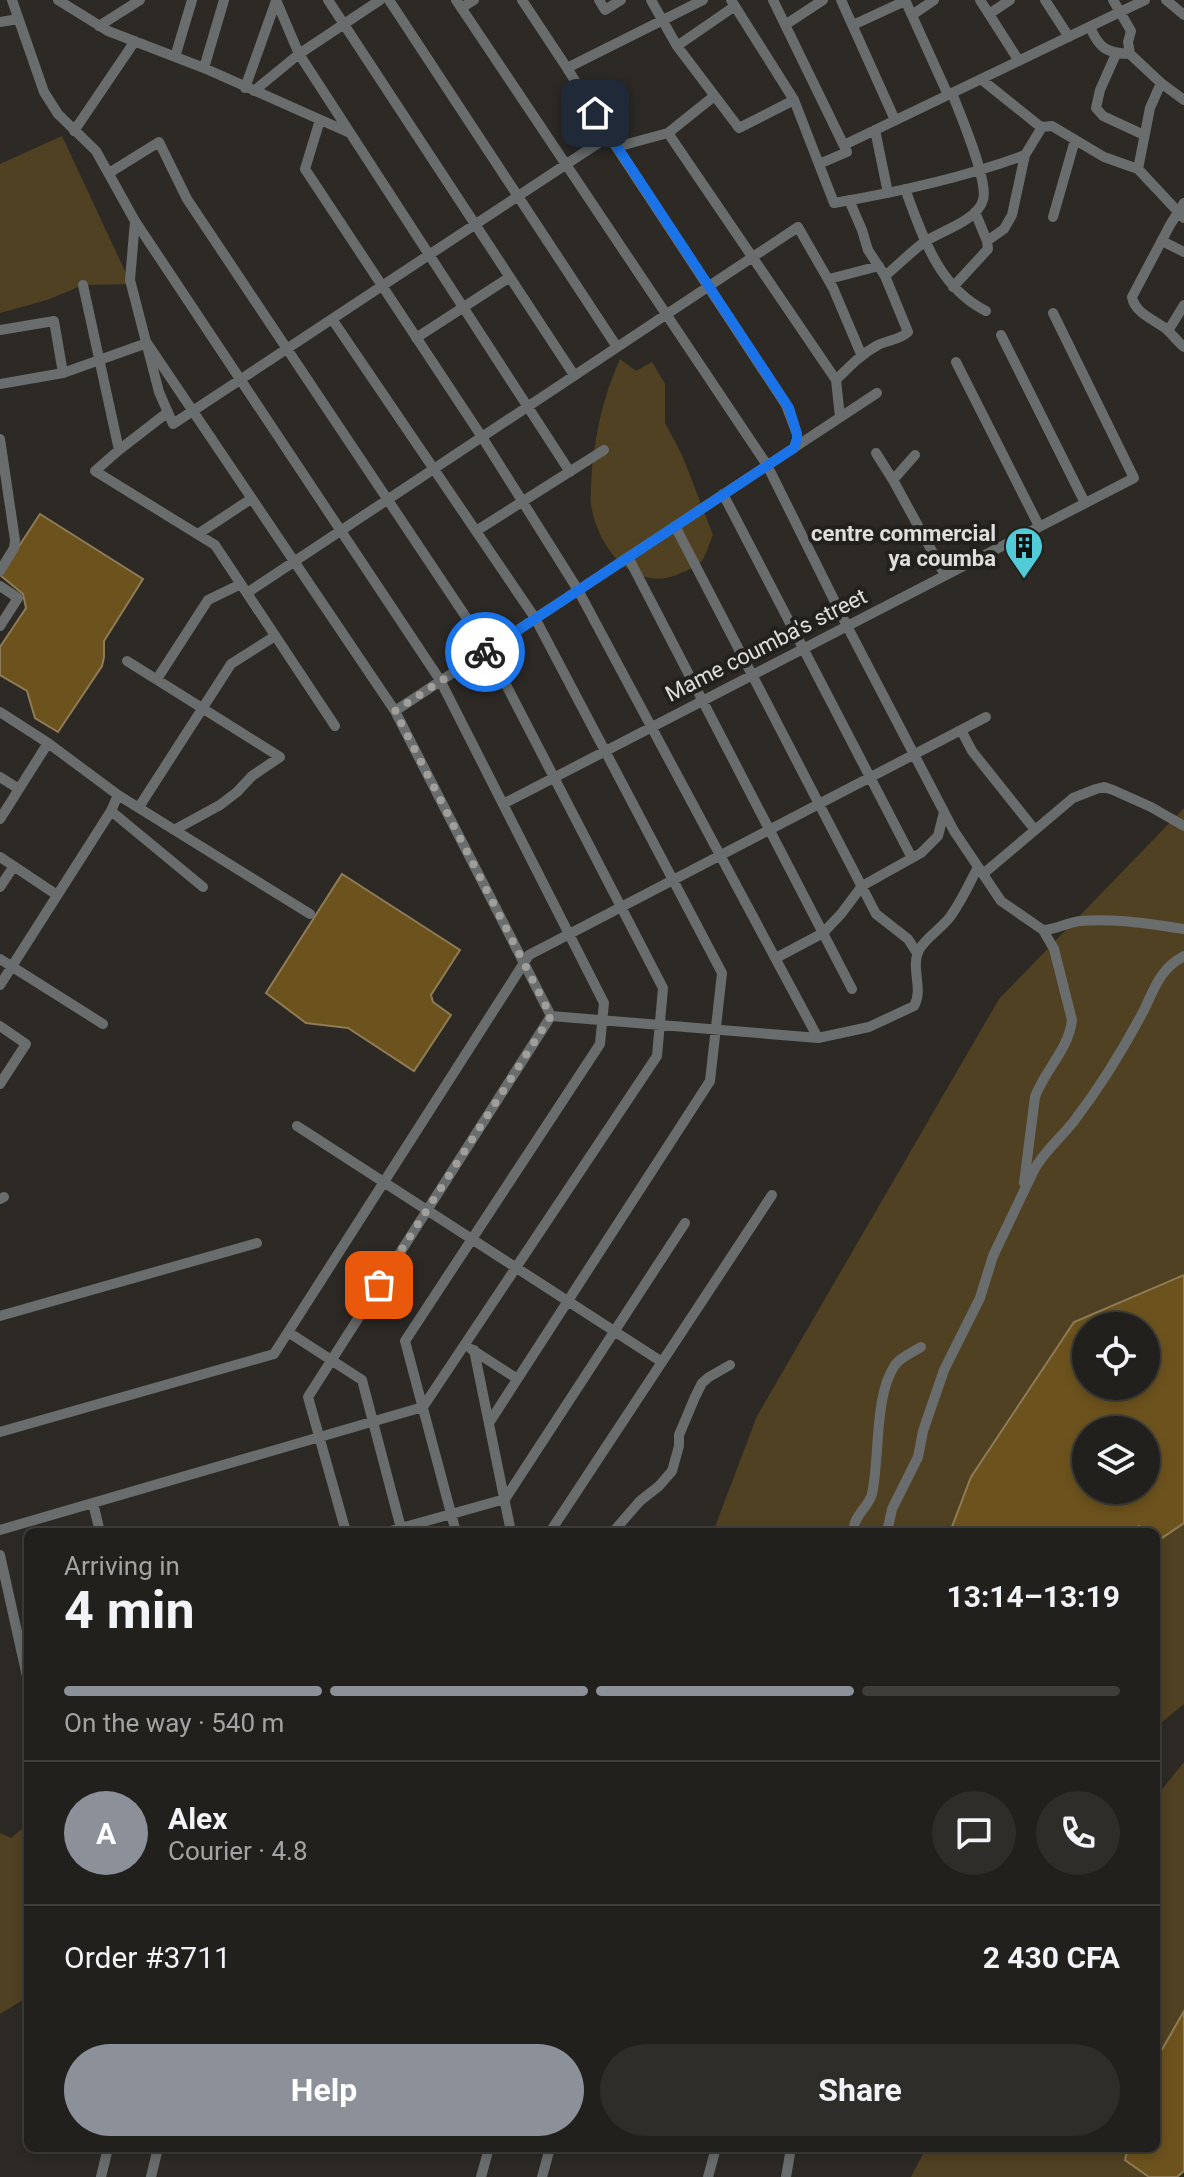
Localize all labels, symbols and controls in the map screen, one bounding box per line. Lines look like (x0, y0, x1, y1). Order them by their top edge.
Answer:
pin (561, 79, 629, 147)
icon: home (573, 91, 617, 135)
place label: centre commercial ya coumba (811, 521, 996, 571)
building icon: centre commercial ya coumba (1003, 525, 1045, 580)
street label: Mame coumba's street (661, 583, 871, 707)
courier (445, 612, 525, 692)
icon: bike (463, 630, 507, 674)
pin (345, 1251, 413, 1319)
icon: bag (357, 1263, 401, 1307)
map controls (1072, 1312, 1160, 1504)
button: locate (1072, 1312, 1160, 1400)
button: layers (1072, 1416, 1160, 1504)
text: Arriving in (64, 1551, 180, 1581)
text: 13:14–13:19 (946, 1579, 1120, 1614)
text: 4 min (64, 1580, 195, 1641)
text: On the way · 540 m (64, 1708, 284, 1738)
button: chat (932, 1791, 1016, 1875)
button: phone (1036, 1791, 1120, 1875)
text: Alex (168, 1801, 228, 1836)
text: A (96, 1816, 116, 1851)
text: Courier · 4.8 (168, 1836, 308, 1866)
text: Order #3711 (64, 1940, 231, 1975)
text: 2 430 CFA (983, 1940, 1120, 1975)
button: Help (64, 2044, 584, 2136)
button: Share (600, 2044, 1120, 2136)

